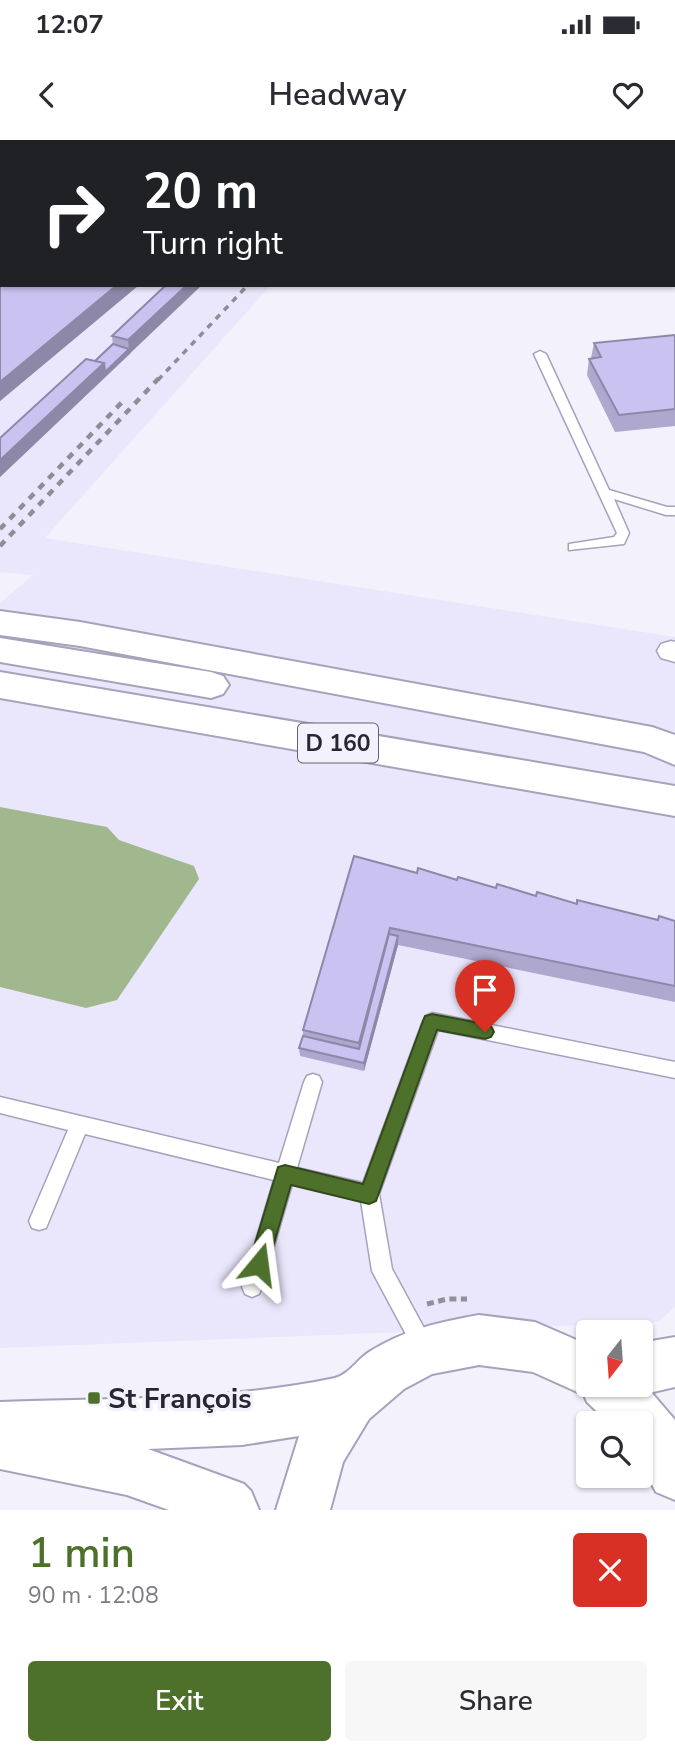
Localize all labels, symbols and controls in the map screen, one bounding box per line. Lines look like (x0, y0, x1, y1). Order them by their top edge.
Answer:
text: 12:07 (35, 7, 104, 42)
text: Headway (268, 73, 407, 116)
icon: back (28, 76, 66, 114)
icon: heart (609, 76, 647, 114)
text: 20 m (143, 158, 258, 225)
icon: right (28, 168, 119, 259)
text: Turn right (143, 222, 283, 265)
road number: D 160 (298, 723, 378, 762)
pin (455, 960, 515, 1032)
icon: arrive (466, 971, 504, 1009)
position arrow (222, 1227, 296, 1301)
north arrow (576, 1320, 653, 1396)
map controls (576, 1320, 653, 1488)
place label: St François (108, 1380, 252, 1418)
marker: St François (86, 1390, 102, 1406)
button: search (576, 1411, 653, 1488)
text: 1 min (28, 1525, 135, 1582)
button: close (573, 1533, 647, 1607)
text: 90 m · 12:08 (28, 1580, 159, 1611)
button: Exit (28, 1661, 331, 1741)
button: Share (345, 1661, 647, 1741)

